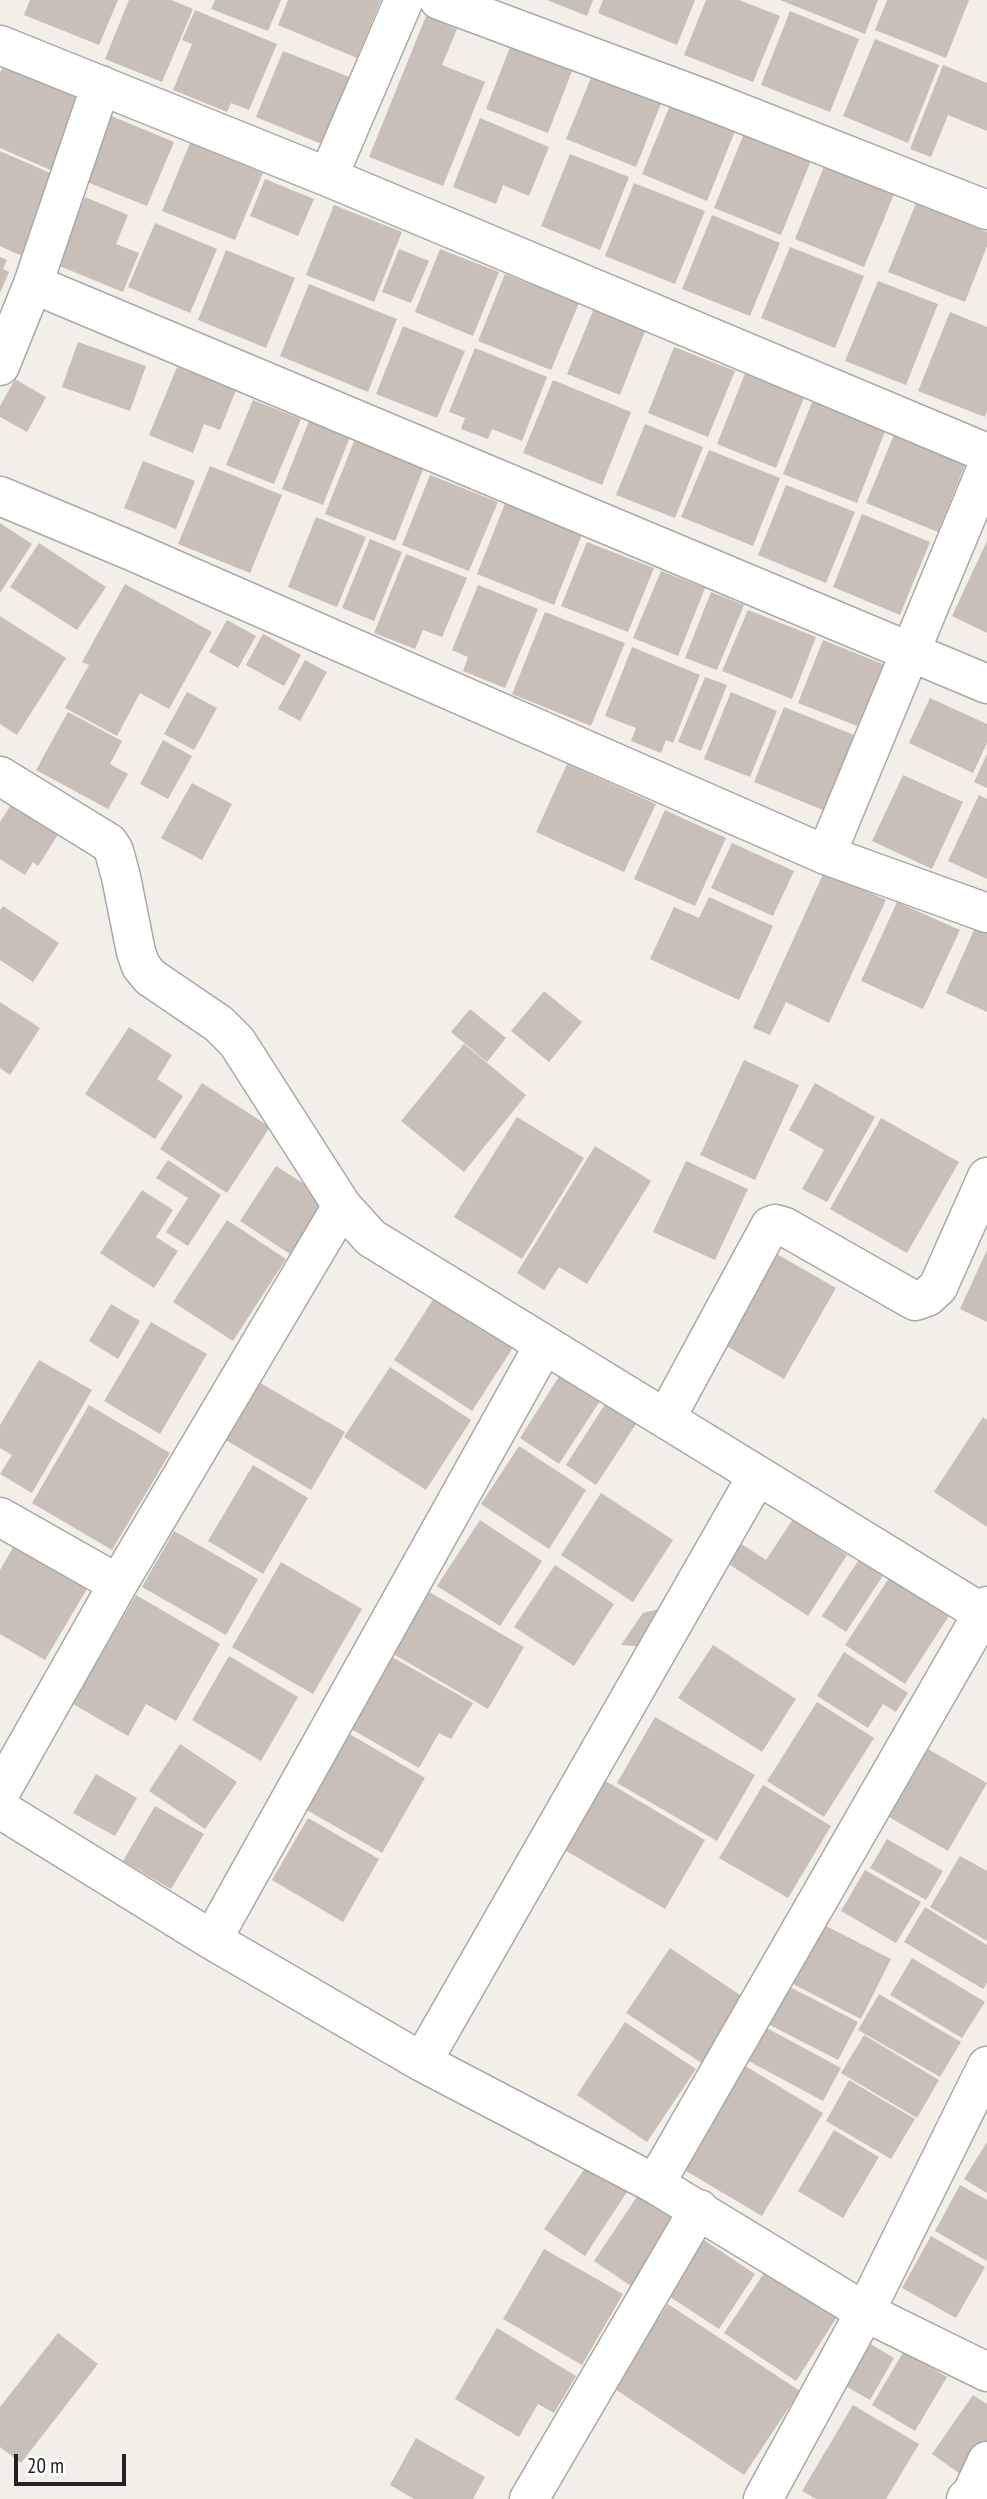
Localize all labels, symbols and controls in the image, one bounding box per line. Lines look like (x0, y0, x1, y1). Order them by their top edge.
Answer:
scale bar (18, 2440, 130, 2484)
text: 20 m (27, 2452, 64, 2479)

